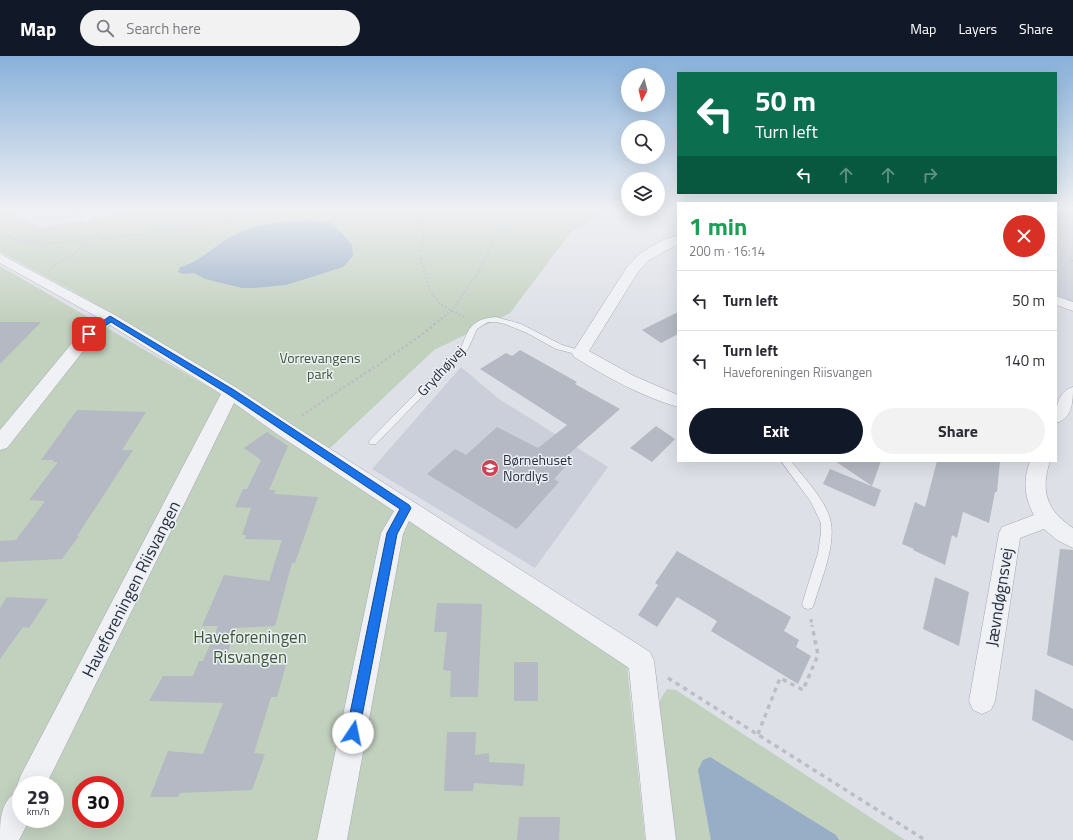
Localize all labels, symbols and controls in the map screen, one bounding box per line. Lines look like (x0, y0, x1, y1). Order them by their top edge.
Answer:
search box (80, 10, 360, 46)
text: Map (20, 14, 56, 43)
icon: search (94, 17, 116, 39)
text: Search here (126, 17, 201, 40)
text: Map (910, 18, 936, 39)
text: Layers (958, 18, 997, 39)
text: Share (1019, 18, 1053, 39)
north arrow (621, 68, 665, 112)
map controls (621, 68, 665, 216)
text: 50 m (755, 79, 816, 122)
icon: left (689, 88, 741, 140)
text: Turn left (755, 118, 818, 145)
button: search (621, 120, 665, 164)
icon: left (793, 164, 815, 186)
icon: ahead (835, 164, 857, 186)
icon: ahead (877, 164, 899, 186)
icon: right (919, 164, 941, 186)
button: layers (621, 172, 665, 216)
text: 1 min (689, 208, 747, 244)
button: close (1003, 215, 1045, 257)
text: 200 m · 16:14 (689, 241, 765, 261)
text: Turn left (723, 289, 778, 312)
text: 50 m (1012, 289, 1045, 312)
icon: left (689, 290, 711, 312)
pin (72, 317, 106, 351)
icon: arrive (78, 323, 100, 345)
text: Turn left (723, 339, 778, 362)
street label: Grydhøjvej (412, 341, 470, 401)
park label: Vorrevangens park (279, 347, 361, 384)
text: 140 m (1004, 349, 1045, 372)
icon: left (689, 350, 711, 372)
text: Haveforeningen Riisvangen (723, 362, 872, 382)
button: Exit (689, 408, 863, 454)
button: Share (871, 408, 1045, 454)
place label: Børnehuset Nordlys (503, 449, 572, 486)
school or university icon: Børnehuset Nordlys (480, 458, 500, 478)
street label: Haveforeningen Riisvangen (75, 496, 187, 682)
street label: Jævndøgnsvej (978, 546, 1020, 648)
park label: Haveforeningen Risvangen (193, 624, 307, 670)
position arrow (332, 712, 374, 754)
speed limit sign: 30 (72, 776, 124, 828)
text: 29 (27, 781, 49, 812)
text: km/h (27, 804, 49, 819)

